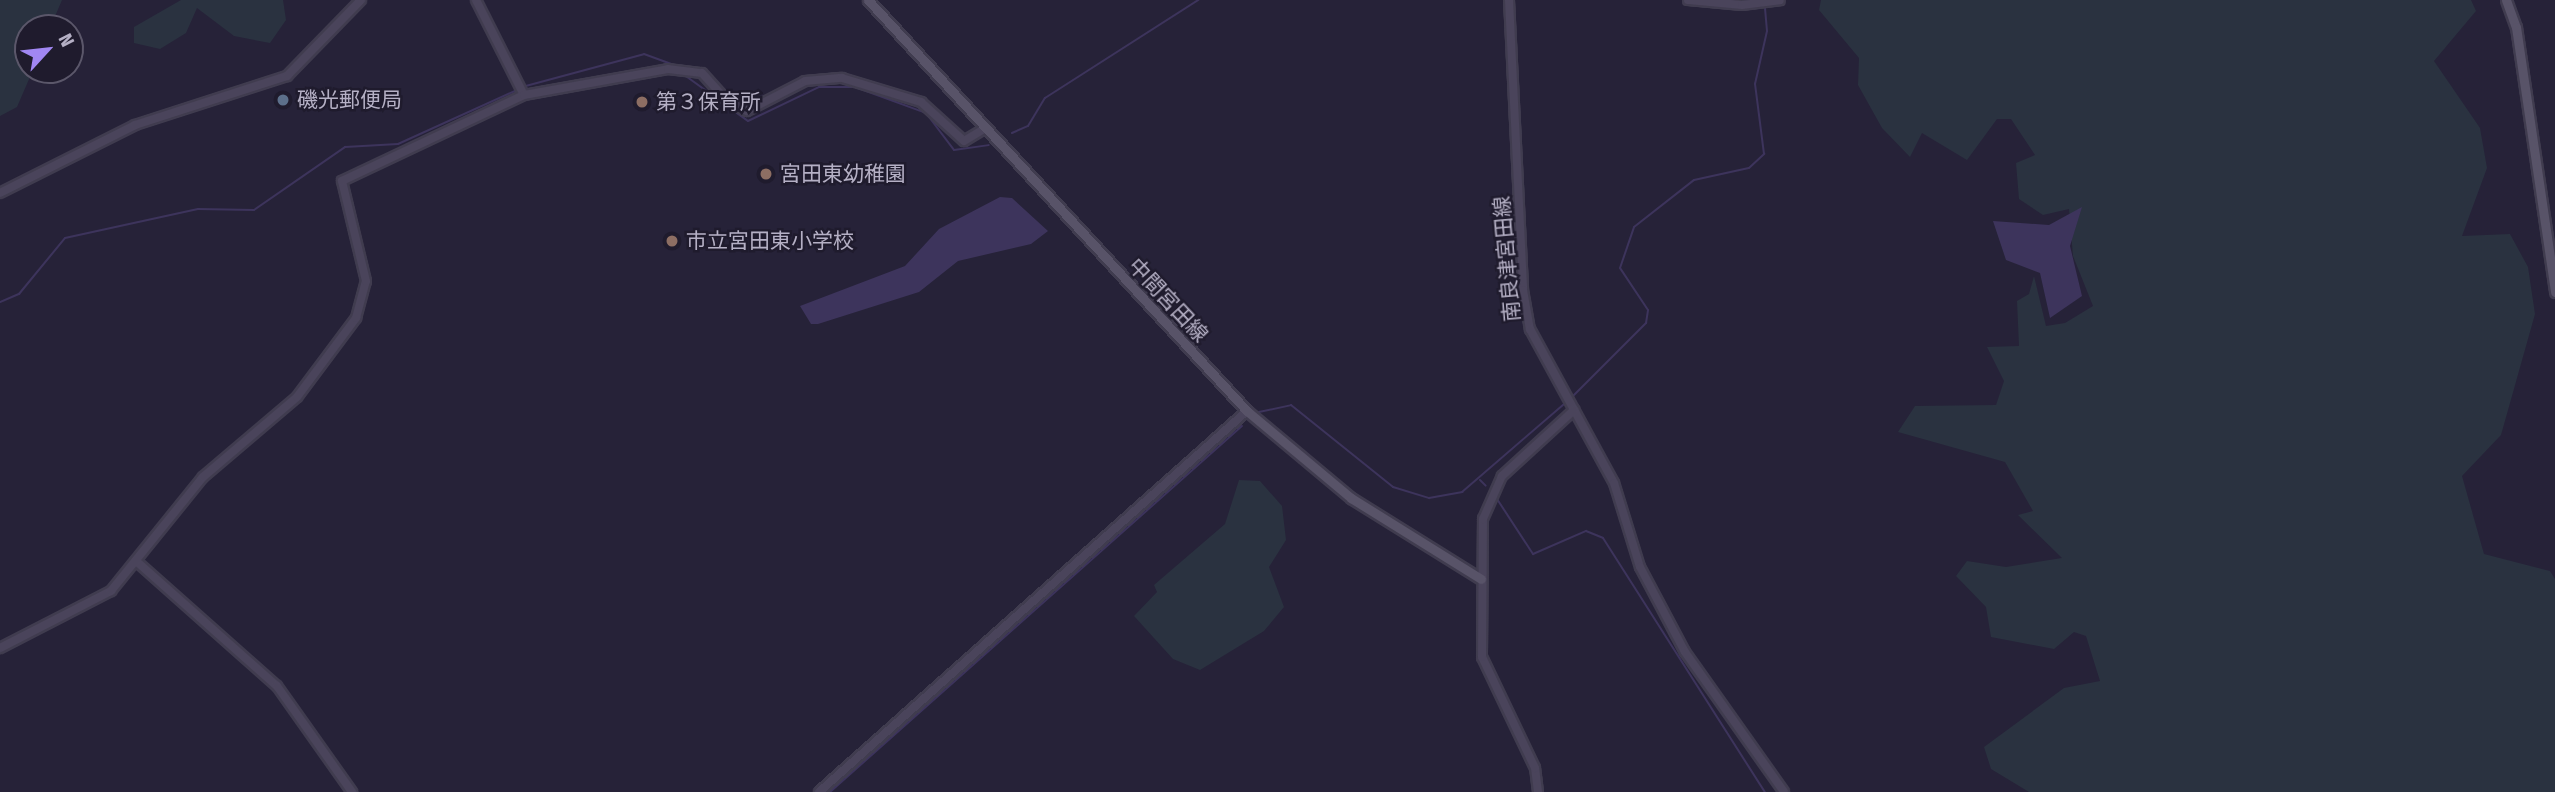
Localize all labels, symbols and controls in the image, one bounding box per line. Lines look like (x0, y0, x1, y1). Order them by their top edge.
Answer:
north arrow (14, 14, 84, 84)
text: N (54, 30, 79, 50)
place label: 磯光郵便局 (297, 87, 402, 113)
place label: 第３保育所 (656, 89, 761, 115)
marker: 磯光郵便局 (275, 92, 291, 108)
marker: 第３保育所 (634, 94, 650, 110)
place label: 宮田東幼稚園 (780, 161, 906, 187)
marker: 宮田東幼稚園 (758, 166, 774, 182)
street label: 南良津宮田線 (1489, 195, 1525, 323)
place label: 市立宮田東小学校 (686, 228, 854, 254)
marker: 市立宮田東小学校 (664, 233, 680, 249)
street label: 中間宮田線 (1123, 253, 1213, 347)

